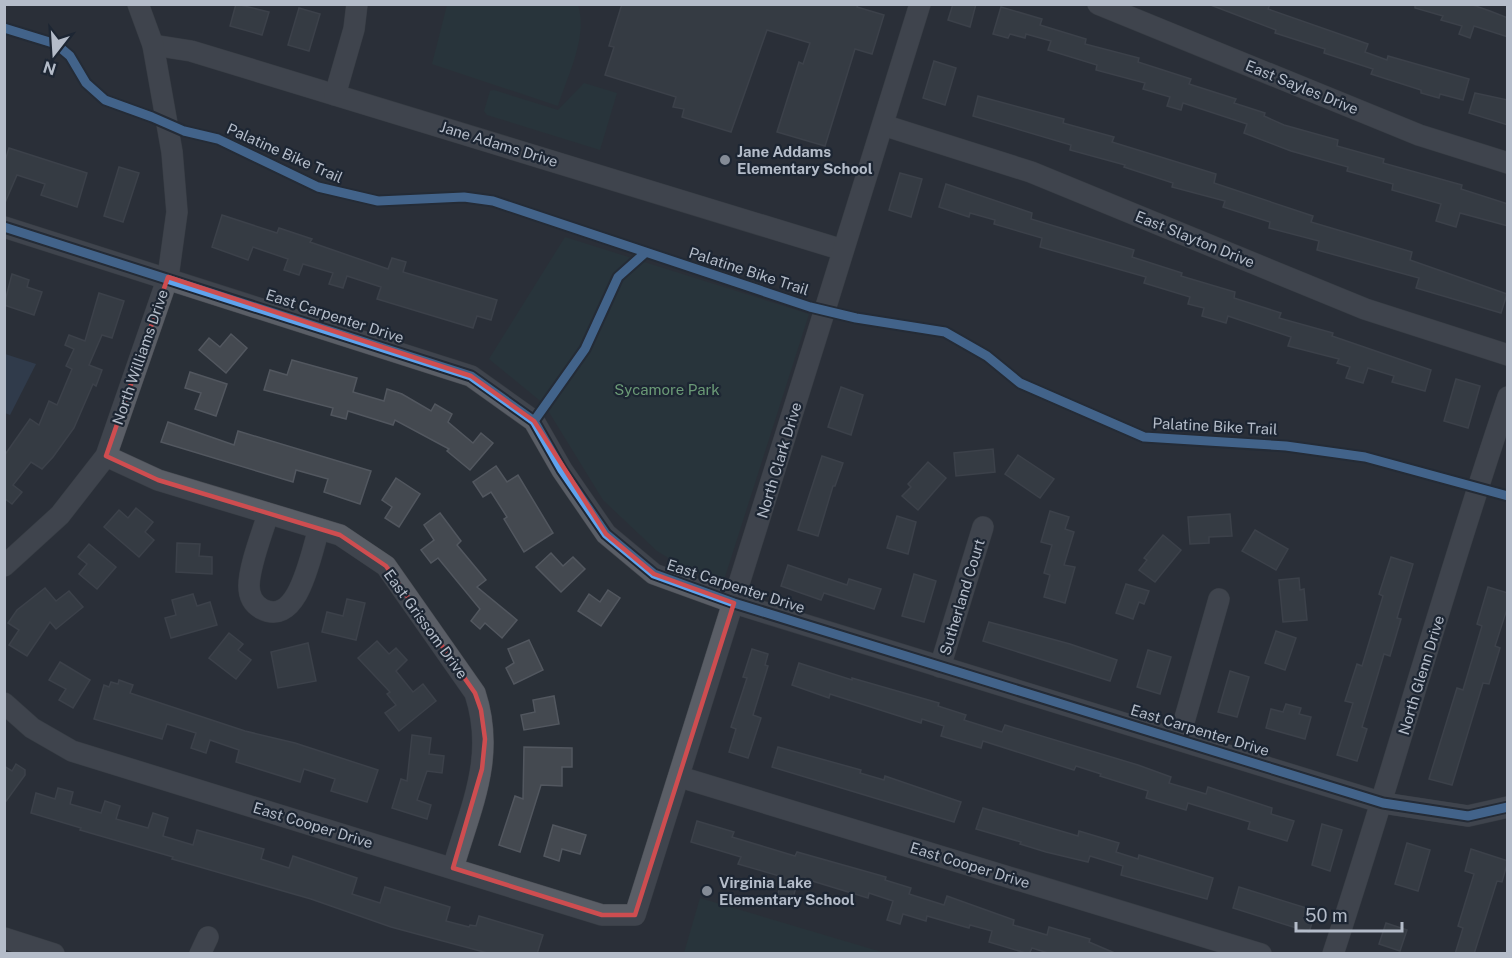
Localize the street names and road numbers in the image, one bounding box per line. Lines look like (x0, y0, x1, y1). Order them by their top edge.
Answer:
street label: East Sayles Drive (1243, 57, 1361, 117)
street label: Jane Adams Drive (438, 118, 560, 170)
street label: Palatine Bike Trail (224, 120, 346, 186)
street label: East Slayton Drive (1133, 207, 1257, 271)
street label: Palatine Bike Trail (687, 244, 811, 298)
street label: East Carpenter Drive (264, 286, 406, 346)
street label: North Williams Drive (109, 287, 171, 427)
street label: North Clark Drive (753, 400, 805, 520)
street label: Palatine Bike Trail (1152, 414, 1278, 438)
street label: Sutherland Court (936, 537, 988, 657)
street label: East Carpenter Drive (665, 556, 807, 616)
street label: East Grissom Drive (381, 566, 471, 682)
street label: North Glenn Drive (1395, 613, 1447, 737)
street label: East Carpenter Drive (1129, 701, 1271, 759)
street label: East Cooper Drive (251, 799, 375, 851)
street label: East Cooper Drive (908, 839, 1032, 891)

